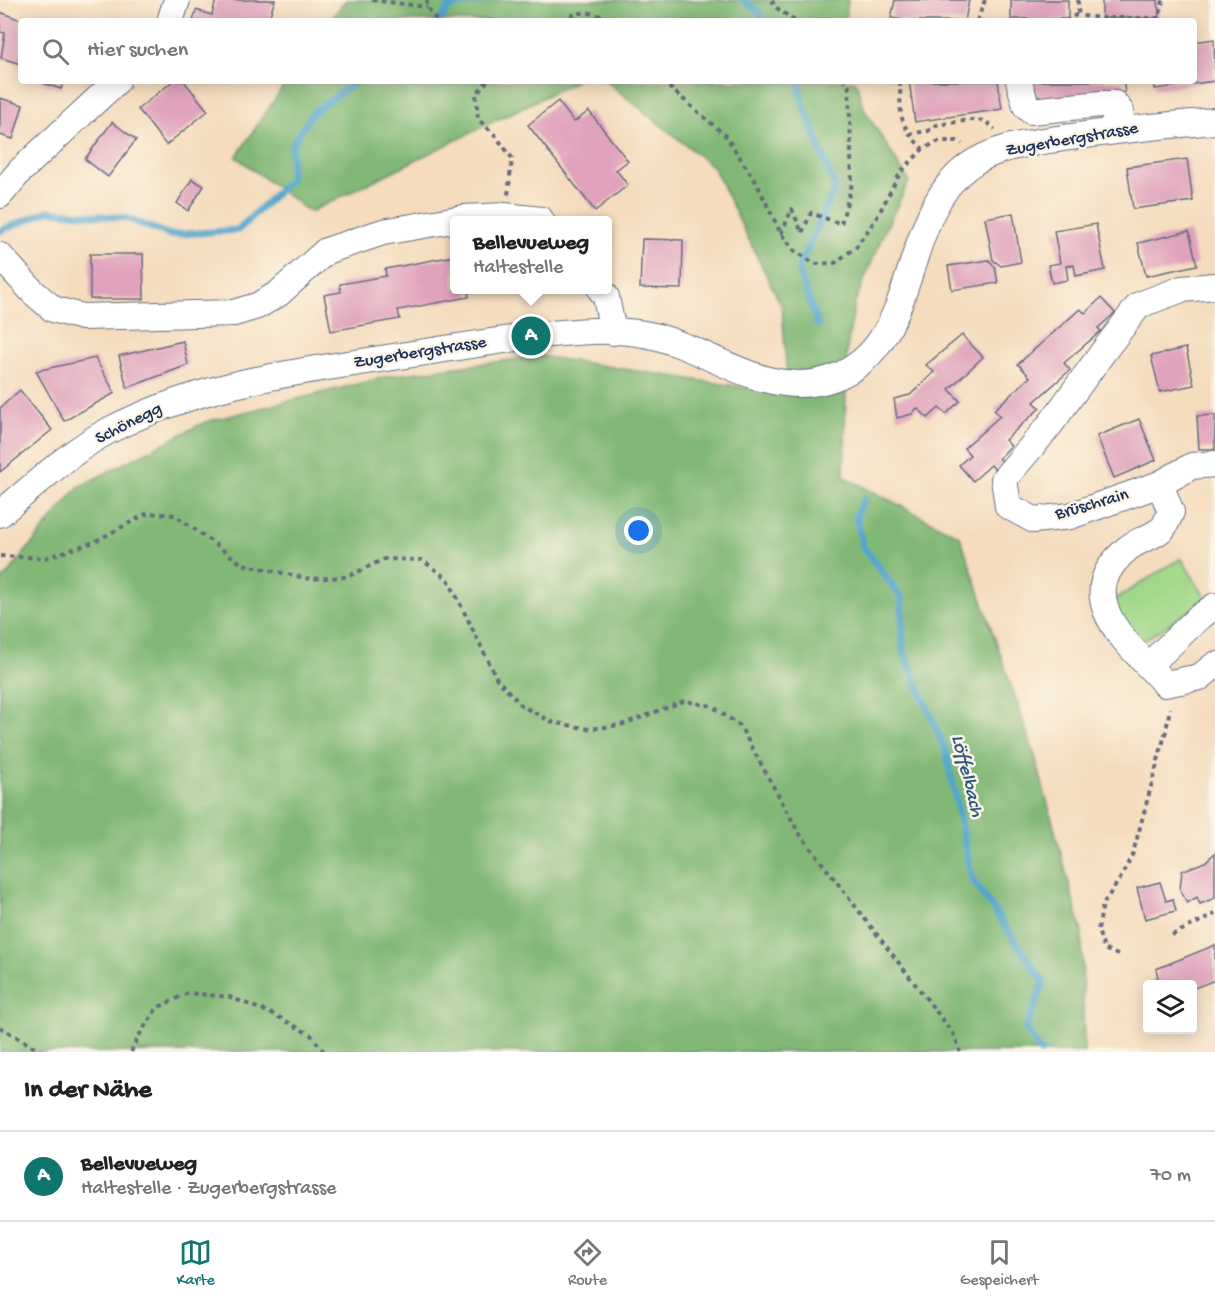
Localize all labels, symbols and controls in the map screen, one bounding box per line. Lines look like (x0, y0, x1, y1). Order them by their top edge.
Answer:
search box (18, 18, 1197, 84)
icon: search (39, 35, 72, 68)
text: Hier suchen (87, 38, 188, 64)
street label: Zugerbergstrasse (1004, 118, 1141, 162)
popup (450, 216, 612, 294)
text: Bellevueweg (473, 231, 589, 257)
text: Haltestelle (473, 257, 563, 280)
pin: A (512, 314, 550, 358)
street label: Zugerbergstrasse (352, 332, 489, 374)
street label: Schönegg (92, 398, 166, 450)
street label: Brüschrain (1052, 484, 1131, 526)
your location (624, 516, 653, 545)
water label: Löffelbach (945, 733, 987, 820)
map controls (1143, 980, 1197, 1034)
button: layers (1143, 980, 1197, 1034)
text: In der Nähe (24, 1076, 152, 1107)
text: Bellevueweg (81, 1152, 197, 1178)
text: A (38, 1165, 49, 1188)
text: 70 m (1150, 1165, 1191, 1188)
text: Haltestelle · Zugerbergstrasse (81, 1178, 336, 1201)
tab: Karte (177, 1236, 215, 1291)
tab: Route (568, 1236, 607, 1291)
tab: Gespeichert (960, 1236, 1038, 1291)

